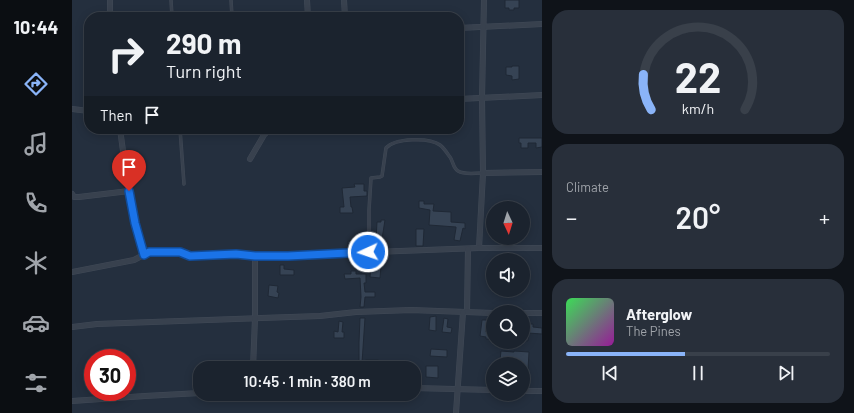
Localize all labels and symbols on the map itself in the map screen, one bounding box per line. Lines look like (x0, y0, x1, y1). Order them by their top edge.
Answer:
pin (112, 150, 146, 191)
north arrow (486, 201, 530, 245)
position arrow (347, 231, 389, 273)
speed limit sign: 30 (84, 349, 136, 401)

